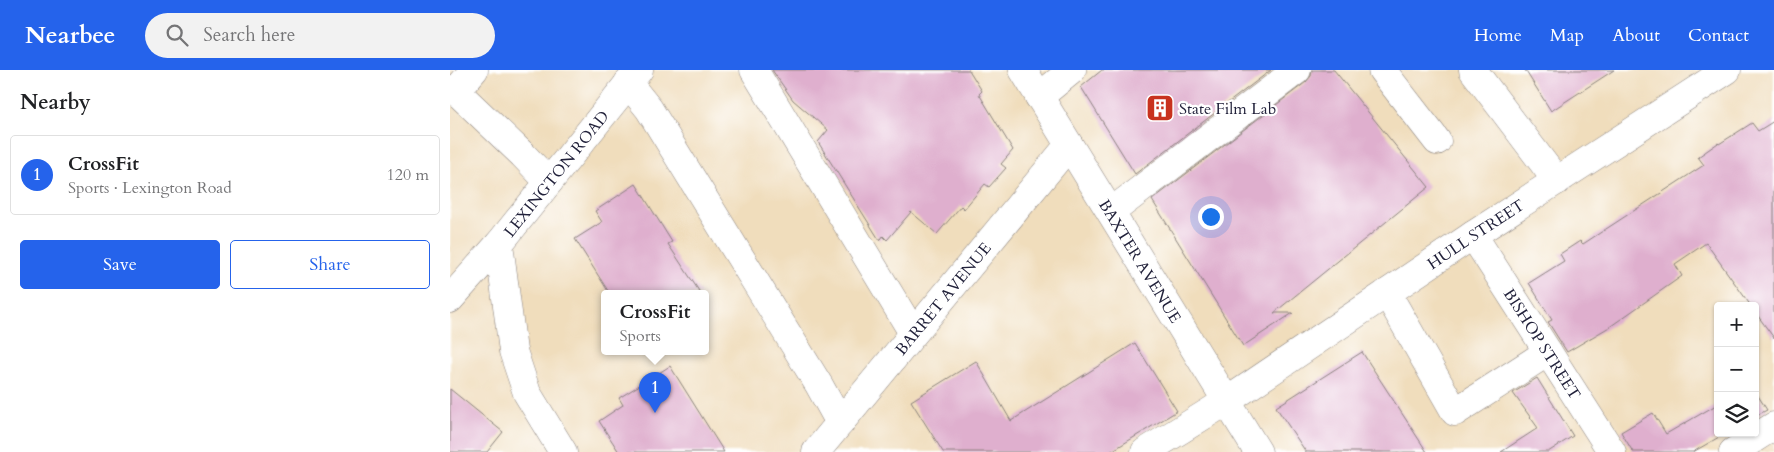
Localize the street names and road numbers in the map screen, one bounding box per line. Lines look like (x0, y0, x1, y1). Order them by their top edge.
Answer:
street label: LEXINGTON ROAD (499, 106, 614, 242)
street label: HULL STREET (1423, 194, 1529, 275)
street label: BAXTER AVENUE (1093, 195, 1186, 327)
street label: BARRET AVENUE (890, 238, 996, 360)
street label: BISHOP STREET (1498, 284, 1586, 404)

